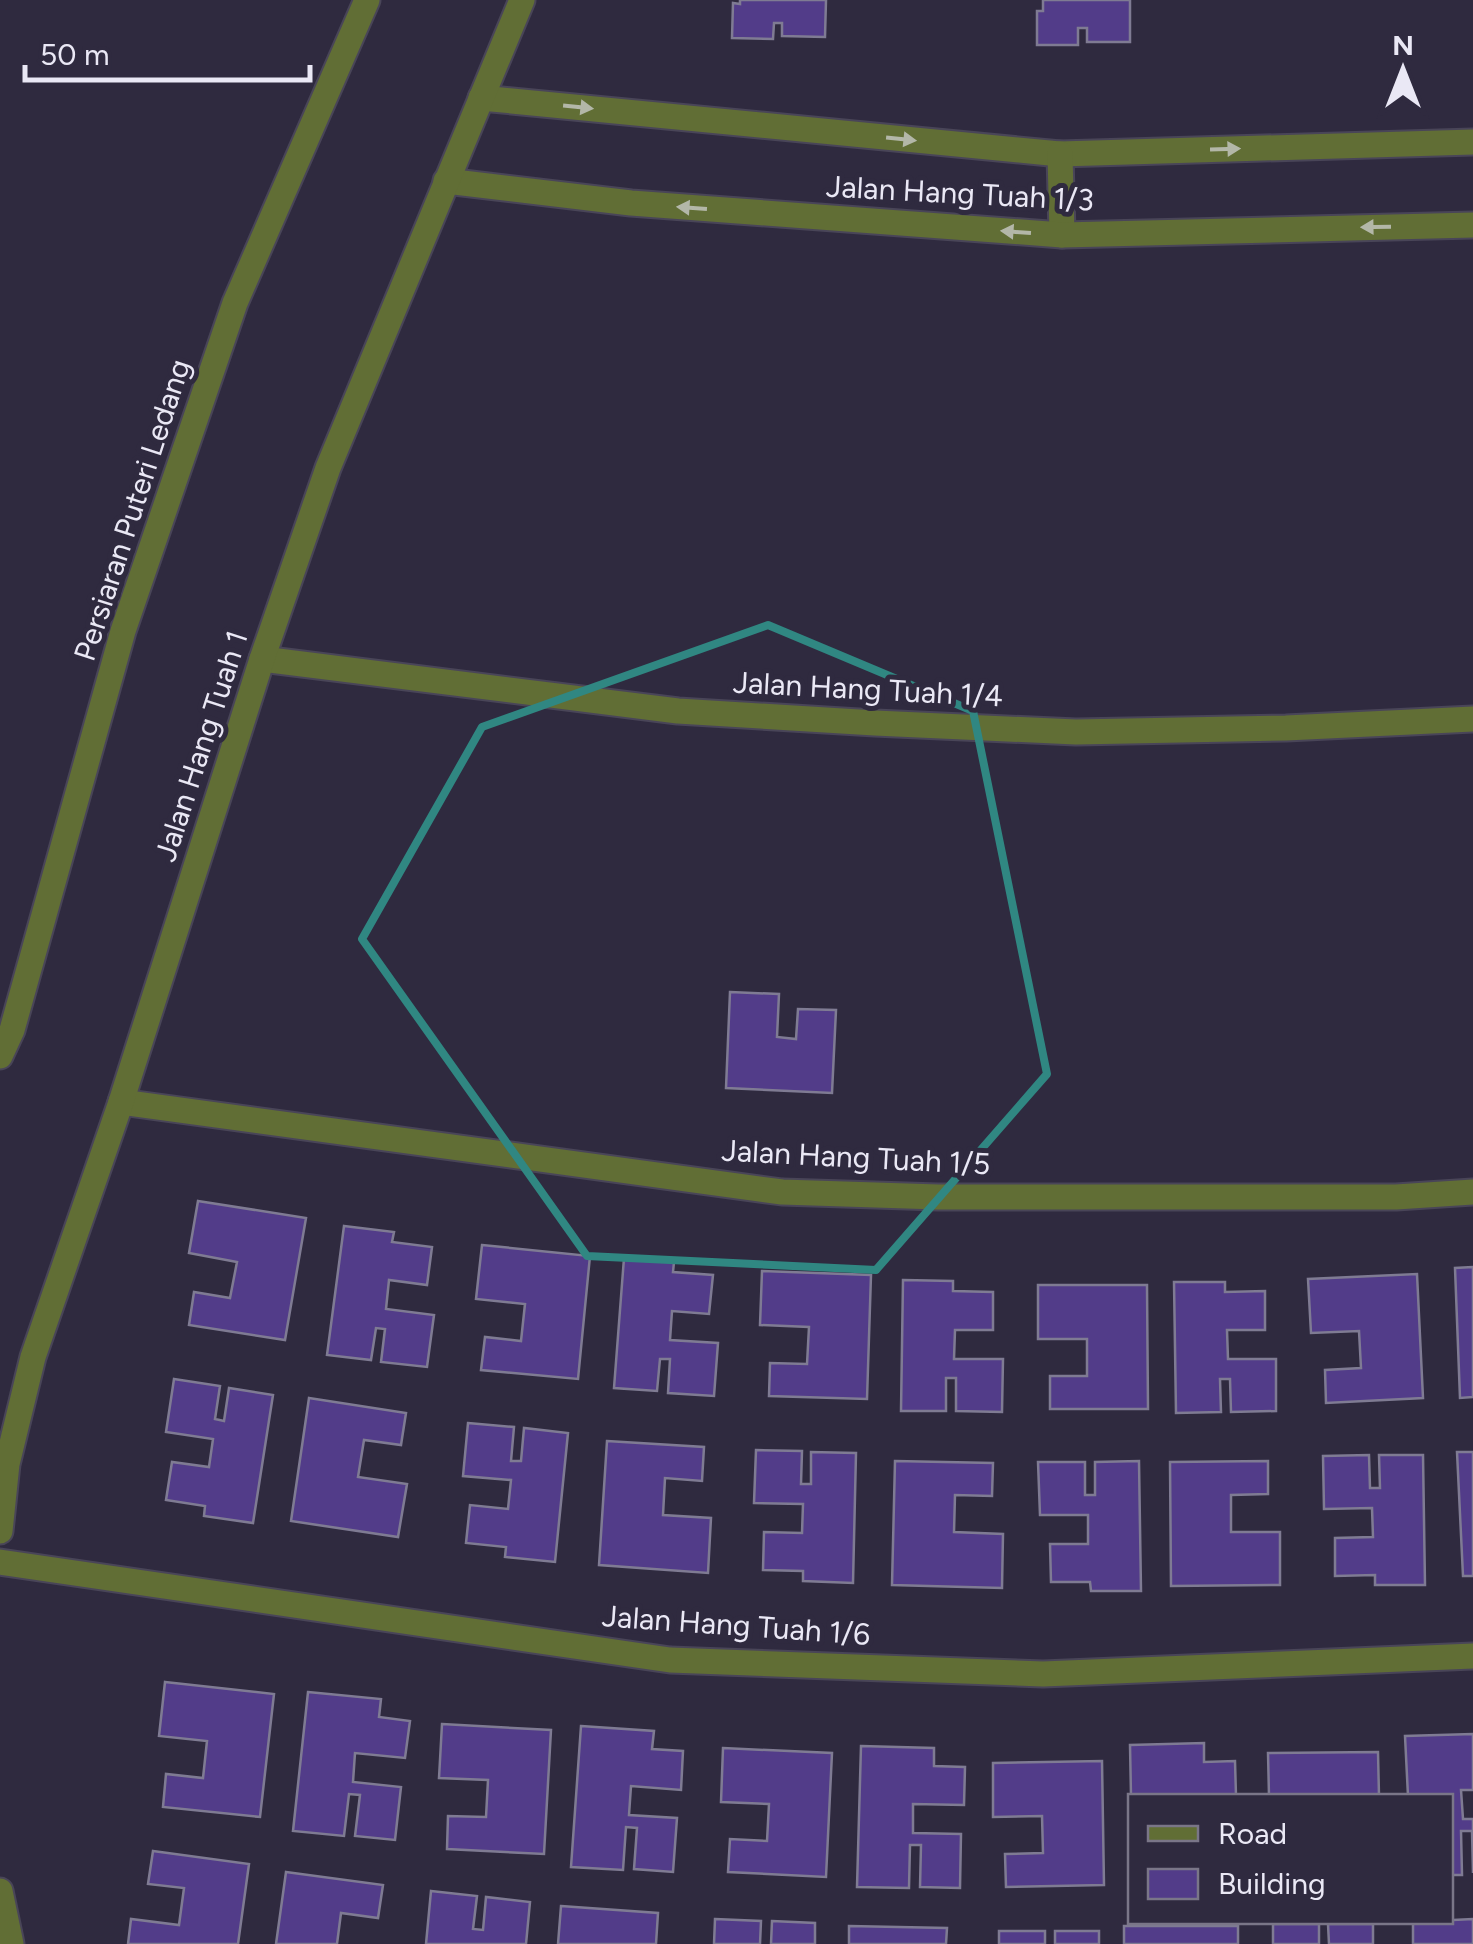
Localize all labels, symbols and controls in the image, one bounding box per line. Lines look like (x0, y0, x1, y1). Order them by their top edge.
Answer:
scale bar (25, 20, 310, 82)
north arrow (1353, 20, 1453, 120)
text: N (1392, 28, 1414, 62)
text: 50 m (40, 36, 109, 73)
one-way arrow (562, 99, 594, 115)
one-way arrow (886, 131, 918, 147)
one-way arrow (1210, 141, 1242, 157)
street label: Jalan Hang Tuah 1/3 (825, 168, 1095, 218)
one-way arrow (675, 200, 707, 216)
one-way arrow (1359, 220, 1391, 236)
one-way arrow (999, 224, 1031, 240)
street label: Persiaran Puteri Ledang (66, 355, 198, 665)
street label: Jalan Hang Tuah 1 (146, 626, 256, 866)
street label: Jalan Hang Tuah 1/4 (732, 663, 1004, 715)
street label: Jalan Hang Tuah 1/5 (721, 1131, 991, 1183)
street label: Jalan Hang Tuah 1/6 (601, 1597, 871, 1653)
legend (1128, 1794, 1453, 1924)
text: Road (1218, 1815, 1287, 1852)
text: Building (1218, 1865, 1326, 1902)

